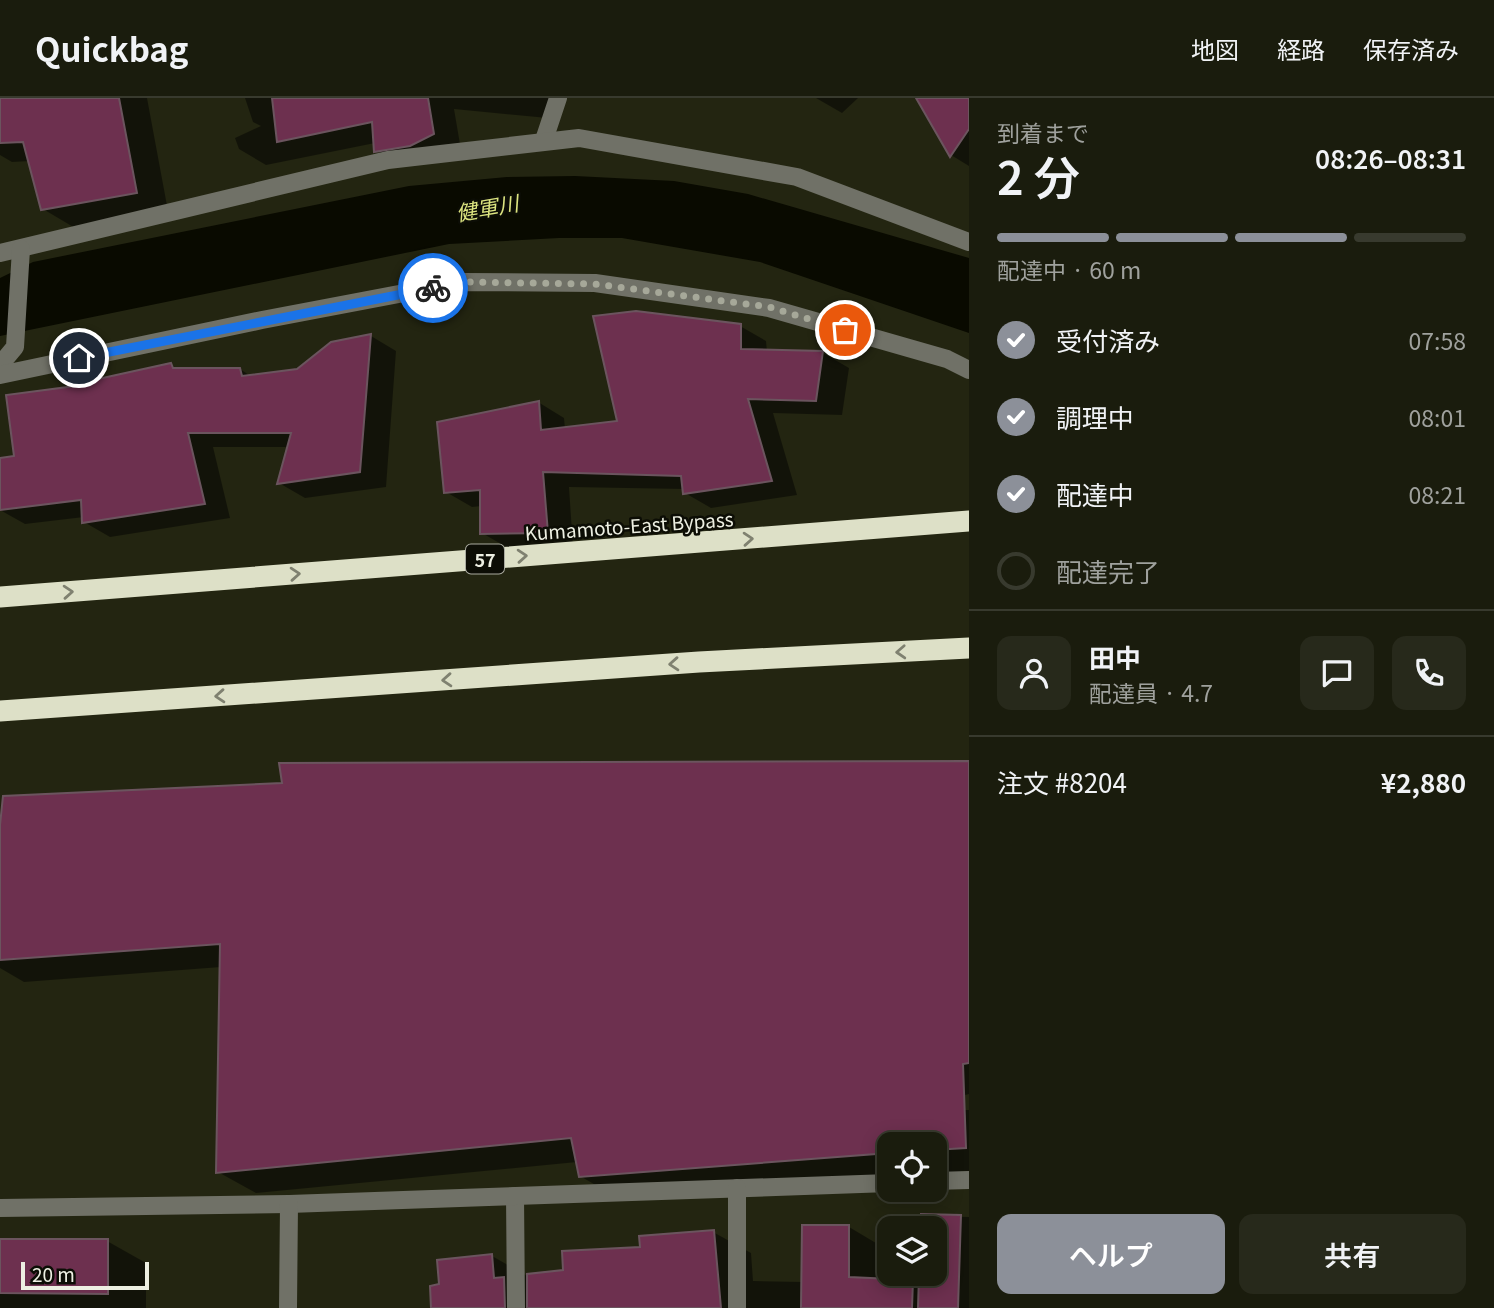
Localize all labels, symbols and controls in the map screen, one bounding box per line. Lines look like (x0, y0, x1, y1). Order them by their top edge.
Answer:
text: Quickbag (35, 24, 189, 72)
text: 地図 (1191, 31, 1239, 66)
text: 経路 (1277, 31, 1325, 66)
text: 保存済み (1363, 31, 1459, 66)
text: 到着まで (997, 115, 1089, 149)
text: 08:26–08:31 (1315, 139, 1466, 176)
text: 2 分 (997, 142, 1080, 208)
water label: 健軍川 (453, 186, 523, 227)
text: 配達中 · 60 m (997, 252, 1141, 286)
courier (398, 253, 468, 323)
icon: bike (414, 269, 452, 307)
pin (815, 300, 875, 360)
icon: bag (826, 311, 864, 349)
icon: check (997, 321, 1035, 359)
text: 受付済み (1056, 321, 1160, 358)
text: 07:58 (1409, 323, 1466, 357)
pin (49, 328, 109, 388)
icon: home (60, 339, 98, 377)
icon: check (997, 398, 1035, 436)
text: 調理中 (1056, 398, 1134, 435)
text: 08:01 (1409, 400, 1466, 434)
icon: check (997, 475, 1035, 513)
text: 配達中 (1056, 475, 1134, 512)
text: 08:21 (1409, 477, 1466, 511)
street label: Kumamoto-East Bypass (524, 504, 734, 546)
one-way arrow (743, 532, 754, 547)
road number: 57 (466, 545, 504, 574)
one-way arrow (516, 549, 527, 564)
text: 配達完了 (1056, 552, 1160, 589)
one-way arrow (290, 567, 301, 582)
one-way arrow (63, 585, 74, 600)
button: person (997, 636, 1071, 710)
button: chat (1300, 636, 1374, 710)
button: phone (1392, 636, 1466, 710)
text: 田中 (1089, 638, 1141, 675)
one-way arrow (895, 644, 906, 659)
one-way arrow (668, 656, 679, 671)
one-way arrow (441, 672, 452, 687)
text: 配達員 · 4.7 (1089, 675, 1213, 709)
one-way arrow (214, 688, 225, 703)
text: 注文 #8204 (997, 763, 1127, 800)
text: ¥2,880 (1381, 763, 1466, 800)
map controls (877, 1132, 947, 1286)
button: locate (877, 1132, 947, 1202)
button: ヘルプ (997, 1214, 1225, 1294)
button: 共有 (1239, 1214, 1466, 1294)
button: layers (877, 1216, 947, 1286)
scale bar (21, 1259, 149, 1291)
text: 20 m (32, 1260, 75, 1287)

